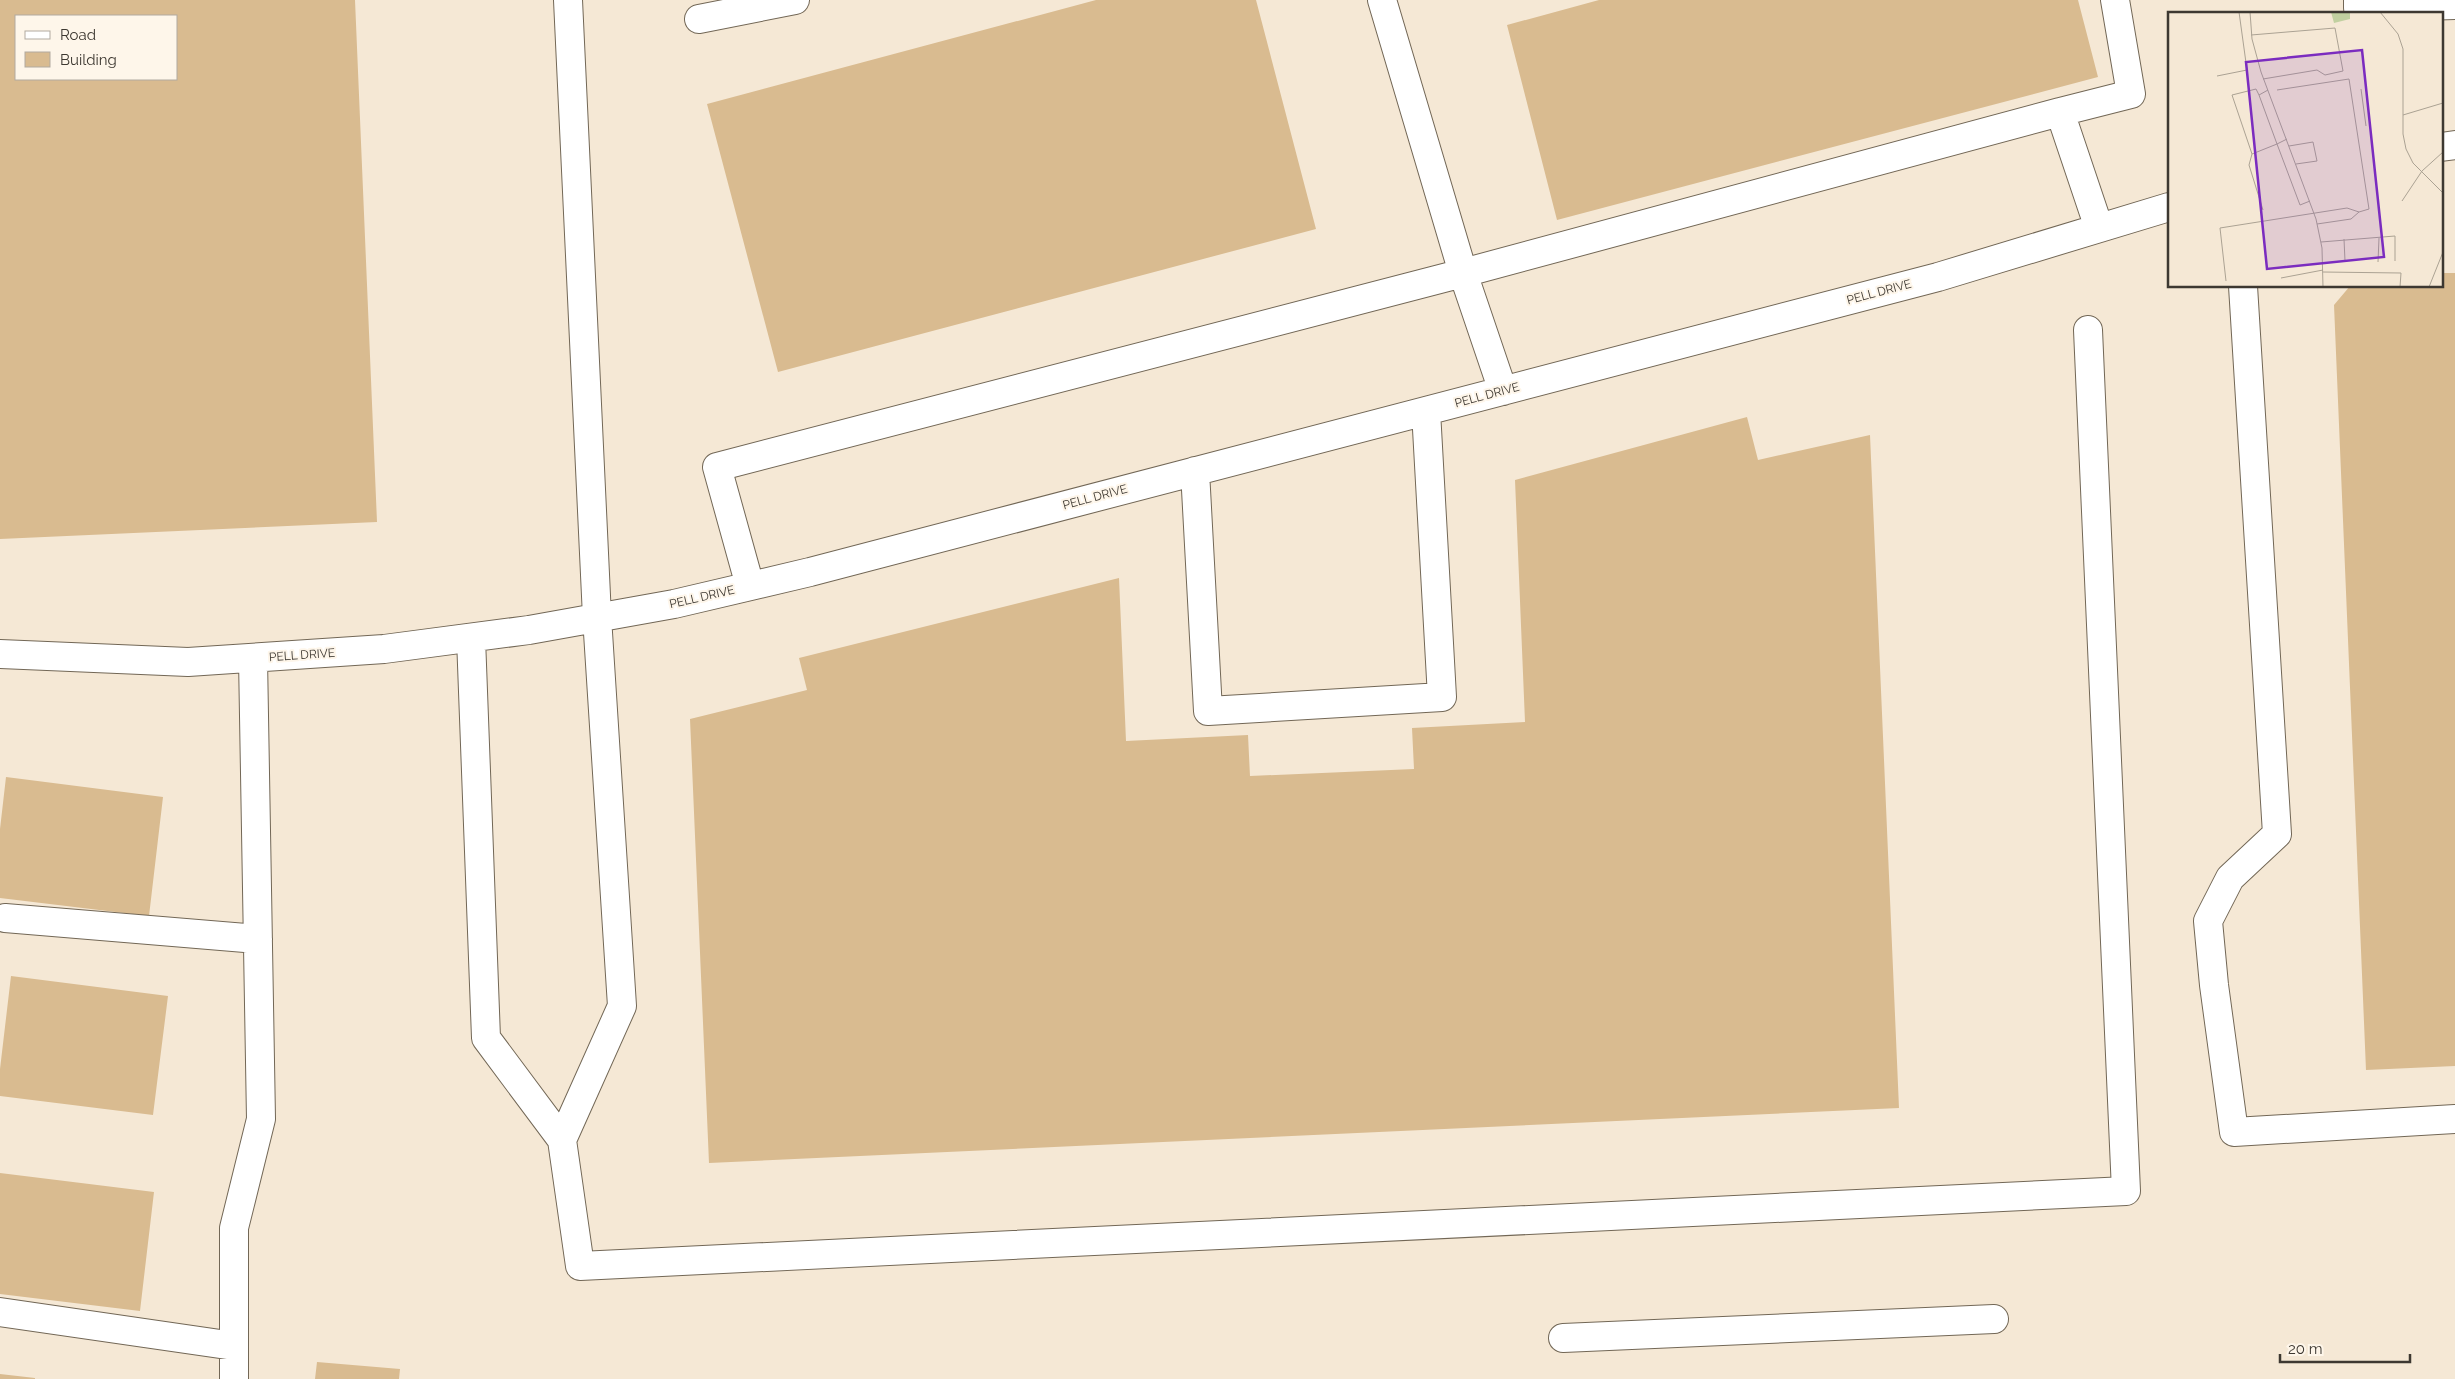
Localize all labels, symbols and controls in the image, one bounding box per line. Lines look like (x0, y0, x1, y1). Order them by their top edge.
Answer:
inset map (2168, 12, 2442, 288)
legend (15, 15, 178, 80)
text: Road (60, 26, 96, 44)
text: Building (60, 51, 117, 69)
street label: PELL DRIVE (1845, 277, 1913, 307)
street label: PELL DRIVE (1453, 380, 1521, 410)
street label: PELL DRIVE (1061, 482, 1129, 512)
street label: PELL DRIVE (668, 583, 736, 611)
street label: PELL DRIVE (268, 646, 336, 664)
scale bar (2280, 1332, 2410, 1364)
text: 20 m (2288, 1340, 2323, 1358)

